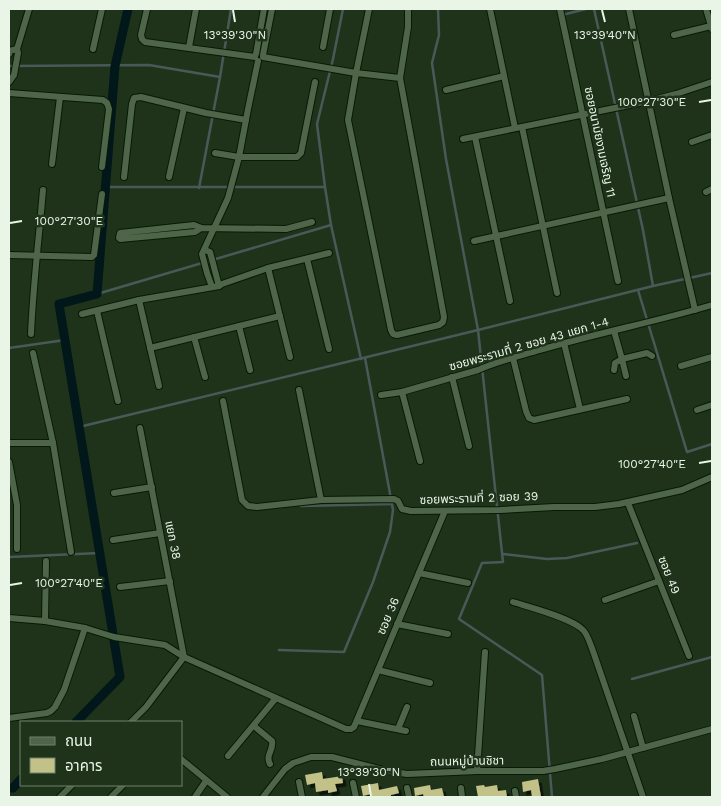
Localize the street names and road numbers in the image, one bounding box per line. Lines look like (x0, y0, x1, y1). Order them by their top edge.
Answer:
street label: ซอยอนามัยงามเจริญ 11 (581, 86, 619, 198)
street label: ซอยพระรามที่ 2 ซอย 43 แยก 1-4 (447, 313, 610, 374)
street label: ซอยพระรามที่ 2 ซอย 39 (419, 487, 539, 507)
street label: แยก 38 (162, 519, 184, 561)
street label: ซอย 49 (655, 554, 683, 596)
street label: ซอย 36 (374, 595, 402, 637)
street label: ถนนหมู่บ้านชิชา (430, 753, 504, 769)

